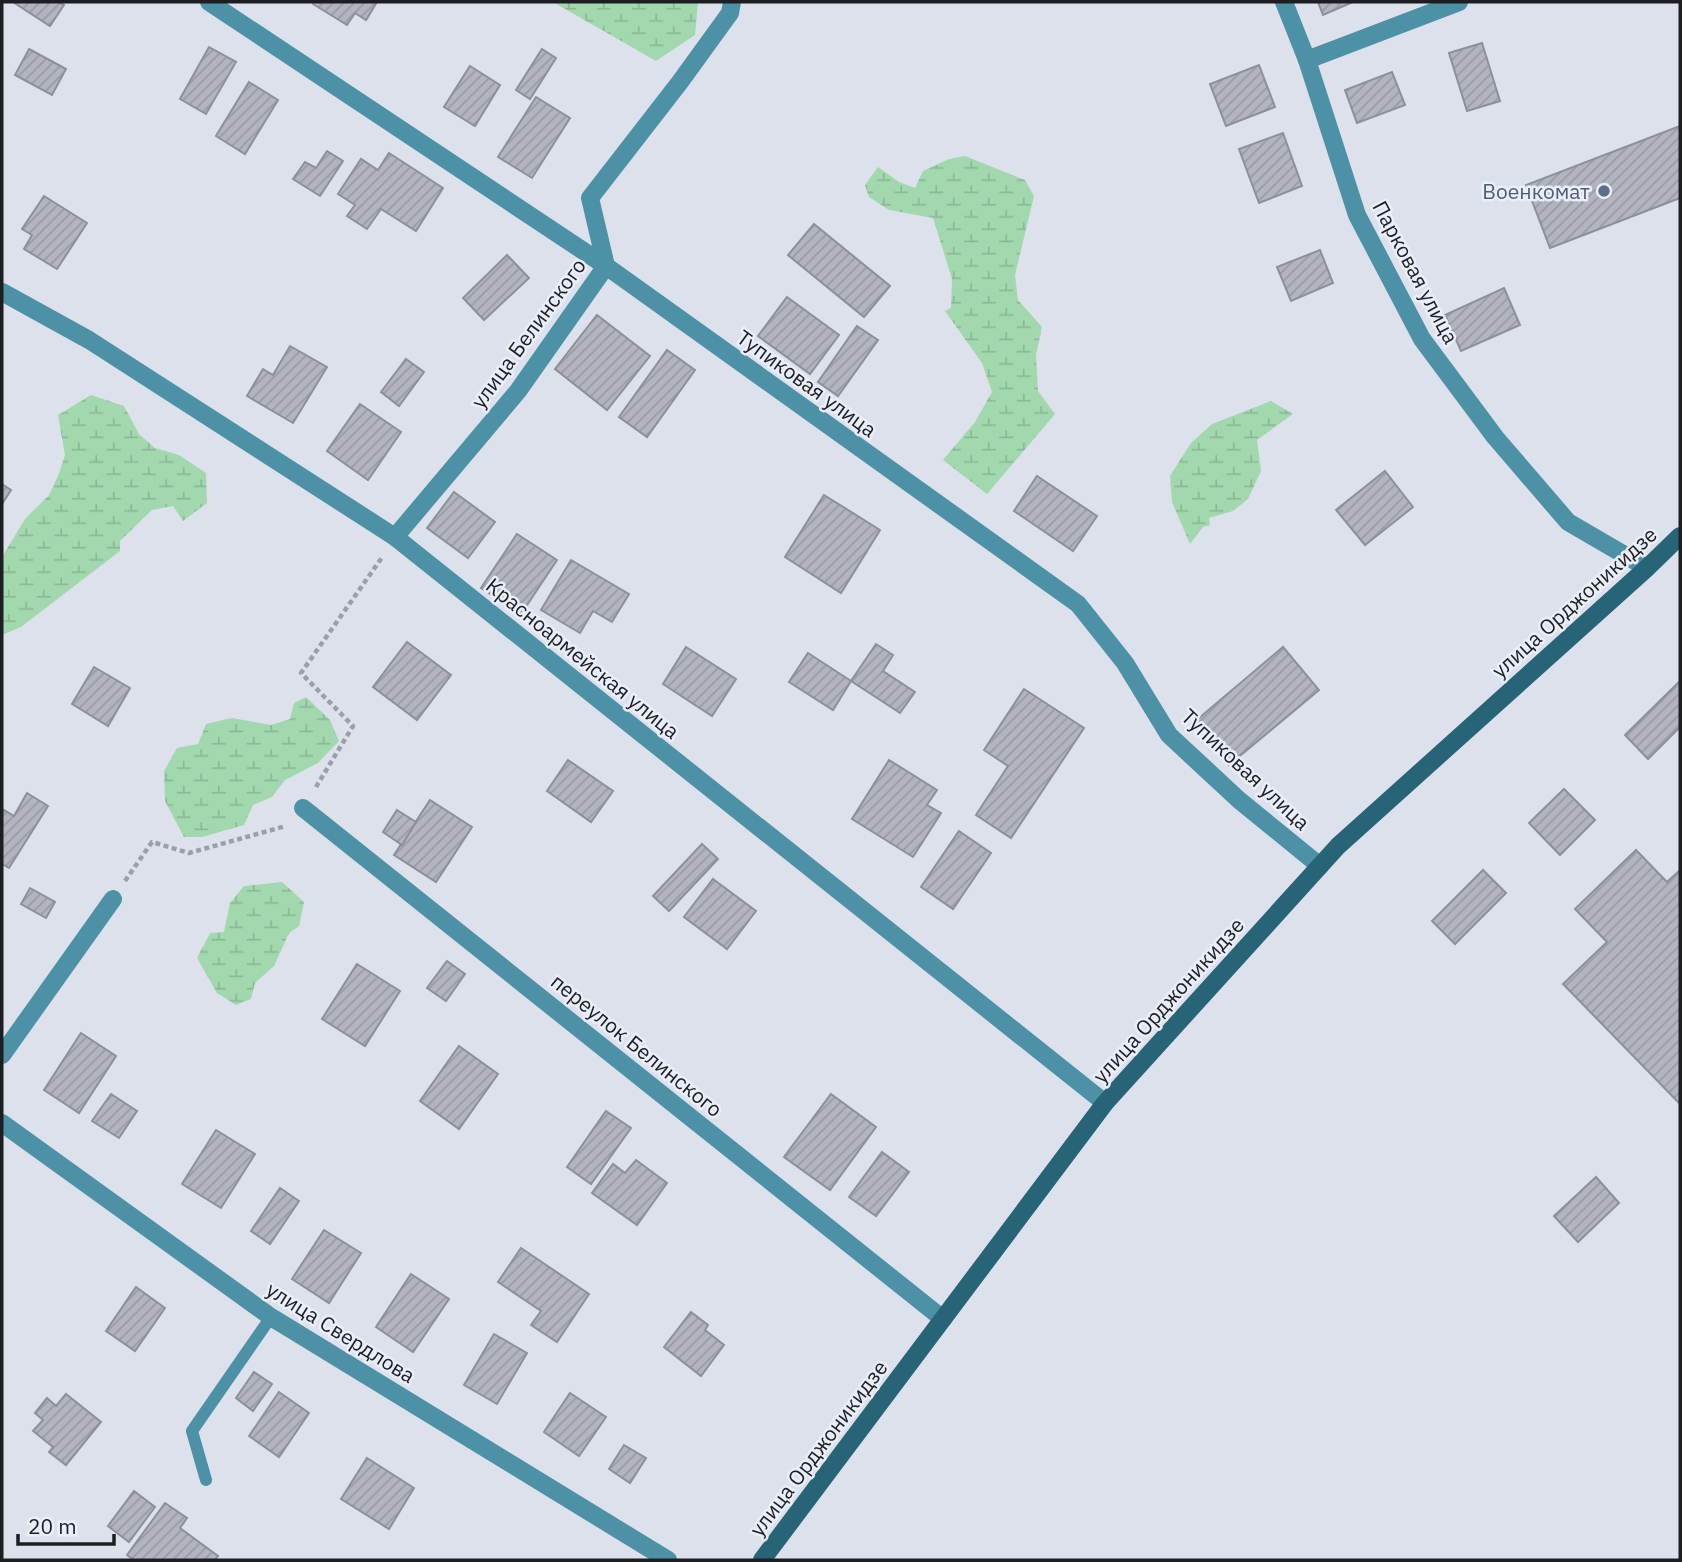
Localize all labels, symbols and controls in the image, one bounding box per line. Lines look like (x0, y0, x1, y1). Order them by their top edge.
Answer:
place label: Военкомат (1482, 177, 1590, 205)
marker: Военкомат (1596, 183, 1612, 199)
street label: Парковая улица (1367, 196, 1465, 348)
street label: улица Белинского (464, 253, 592, 413)
street label: Тупиковая улица (732, 323, 882, 443)
street label: улица Орджоникидзе (1485, 520, 1663, 684)
street label: Красноармейская улица (480, 571, 686, 745)
street label: Тупиковая улица (1176, 702, 1316, 836)
street label: улица Орджоникидзе (1086, 911, 1250, 1089)
street label: переулок Белинского (545, 967, 729, 1123)
street label: улица Свердлова (261, 1275, 421, 1389)
street label: улица Орджоникидзе (743, 1354, 893, 1542)
scale bar (18, 1502, 114, 1546)
text: 20 m (28, 1512, 77, 1540)

